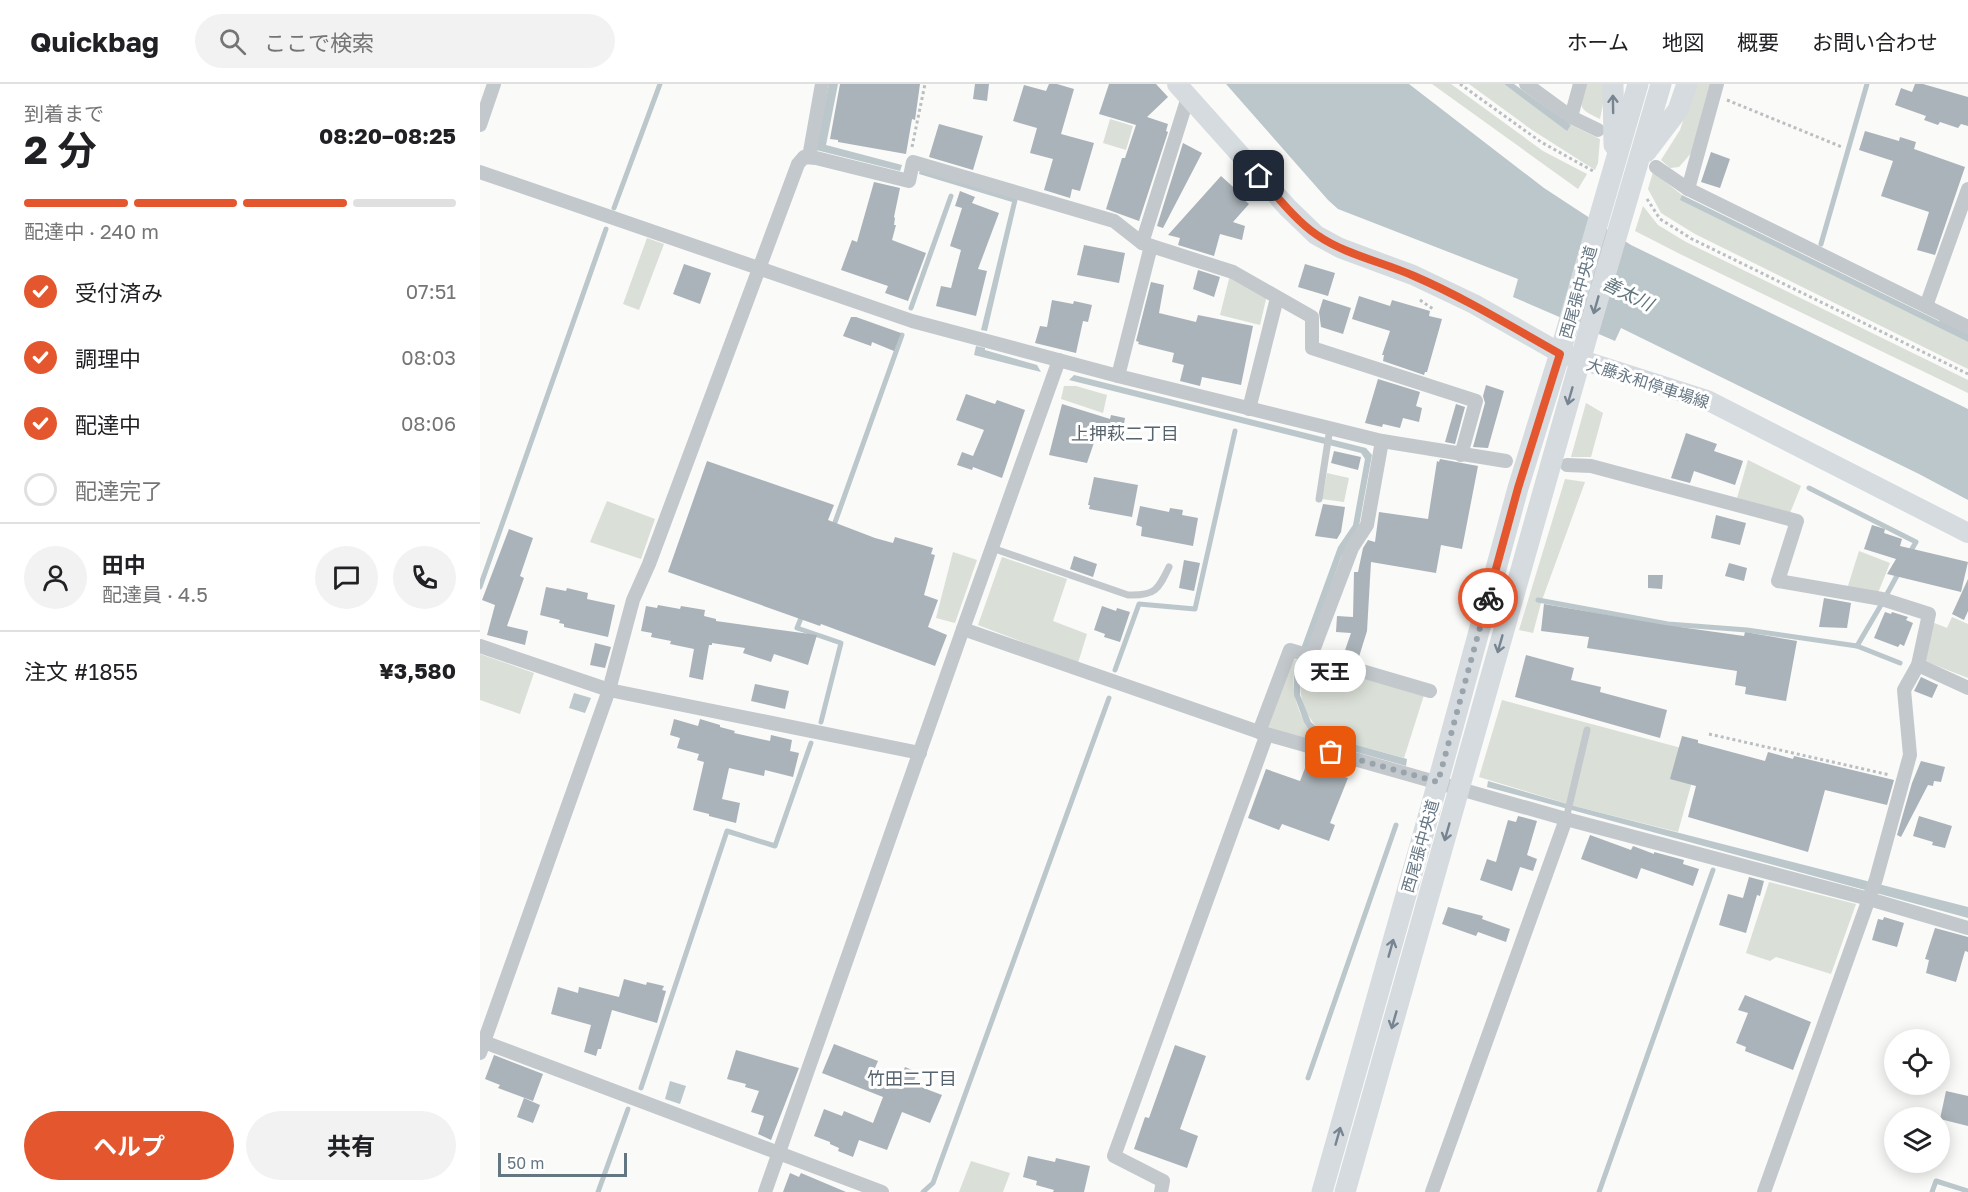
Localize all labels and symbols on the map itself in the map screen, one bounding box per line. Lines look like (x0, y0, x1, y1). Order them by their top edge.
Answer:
one-way arrow (1607, 95, 1618, 115)
pin (1233, 150, 1284, 201)
street label: 西尾張中央道 (1555, 243, 1601, 341)
water label: 善太川 (1599, 271, 1659, 316)
one-way arrow (1590, 296, 1601, 315)
street label: 大藤永和停車場線 (1584, 354, 1712, 412)
one-way arrow (1564, 386, 1575, 405)
district label: 上押萩二丁目 (1071, 422, 1179, 444)
courier (1458, 568, 1518, 628)
one-way arrow (1494, 634, 1505, 653)
callout: 天王 (1295, 650, 1367, 692)
pin (1305, 726, 1356, 777)
street label: 西尾張中央道 (1397, 797, 1443, 895)
one-way arrow (1441, 822, 1452, 841)
one-way arrow (1386, 939, 1397, 958)
one-way arrow (1388, 1010, 1399, 1029)
district label: 竹田二丁目 (867, 1067, 957, 1089)
one-way arrow (1332, 1127, 1344, 1146)
scale bar (498, 1150, 627, 1178)

